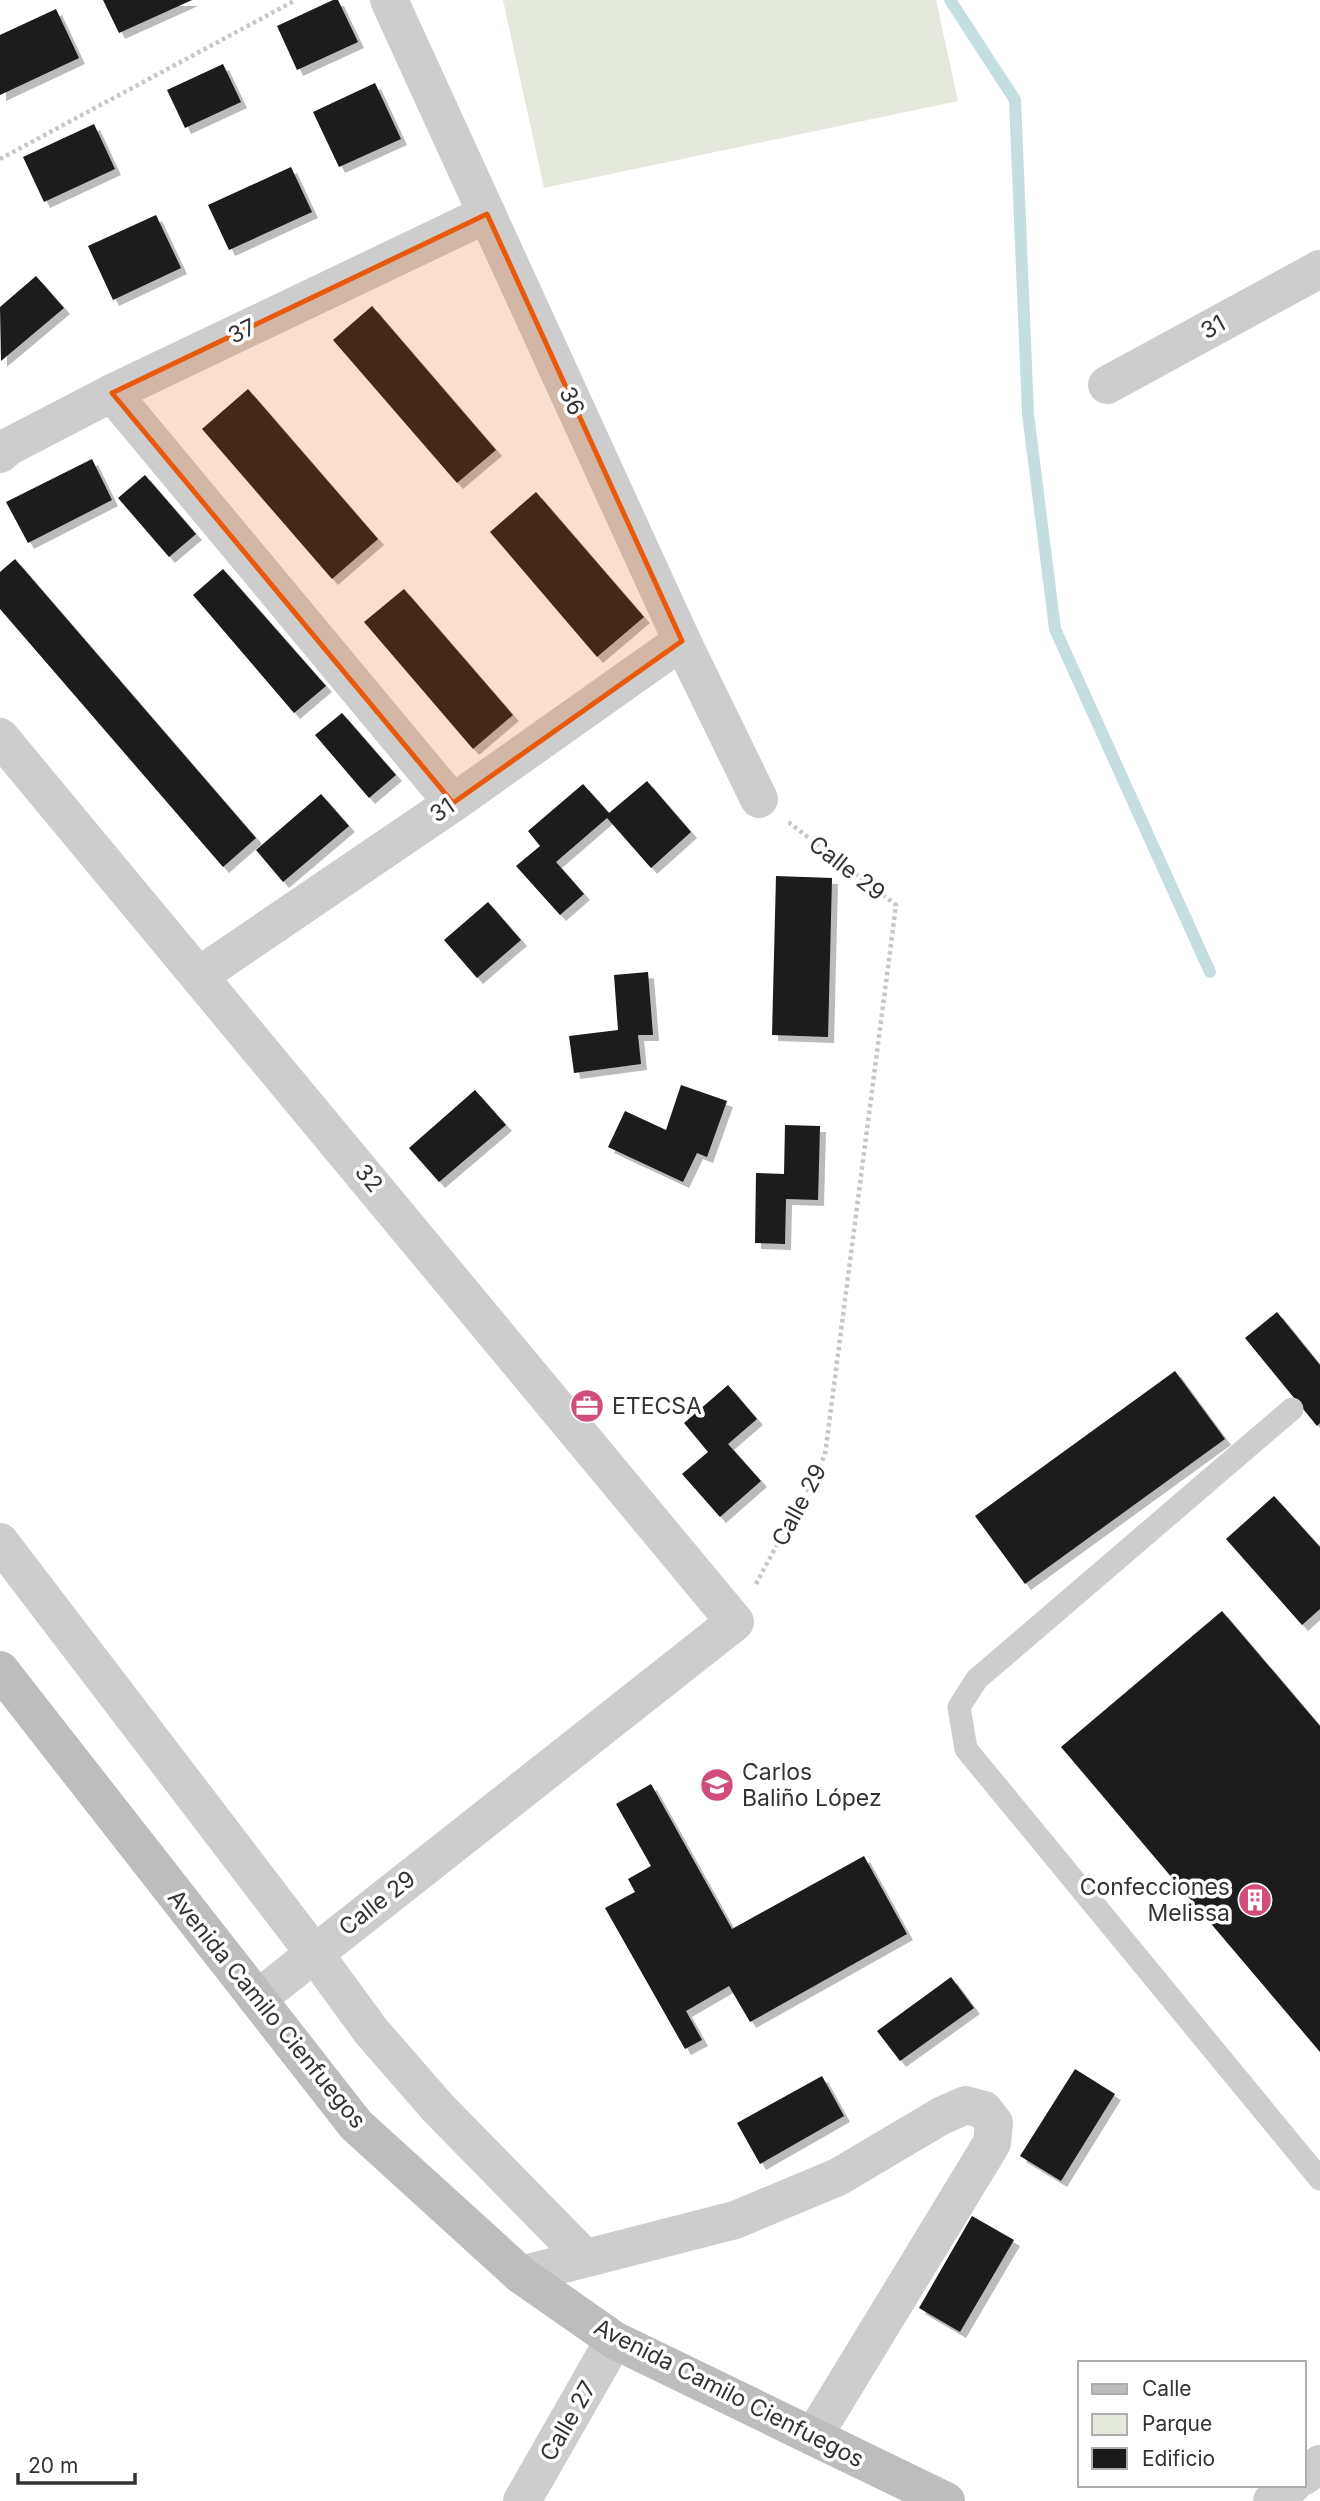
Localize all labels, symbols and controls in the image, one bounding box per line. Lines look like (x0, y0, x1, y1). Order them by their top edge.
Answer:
street label: 31 (1196, 309, 1230, 345)
street label: 37 (224, 312, 260, 350)
street label: 36 (553, 382, 591, 420)
street label: 31 (424, 792, 460, 828)
street label: Calle 29 (803, 830, 891, 906)
street label: 32 (349, 1158, 389, 1198)
office icon: ETECSA (568, 1387, 606, 1425)
place label: ETECSA (612, 1392, 702, 1420)
street label: Calle 29 (766, 1459, 832, 1551)
place label: Carlos Baliño López (742, 1758, 882, 1812)
school or university icon: Carlos Baliño López (698, 1766, 736, 1804)
street label: Calle 29 (333, 1865, 421, 1941)
place label: Confecciones Melissa (1080, 1873, 1230, 1927)
building icon: Confecciones Melissa (1236, 1881, 1274, 1919)
street label: Avenida Camilo Cienfuegos (162, 1884, 372, 2134)
street label: Avenida Camilo Cienfuegos (589, 2313, 869, 2473)
legend (1078, 2361, 1306, 2487)
street label: Calle 27 (534, 2376, 602, 2466)
text: Calle (1142, 2376, 1192, 2401)
text: Parque (1142, 2411, 1212, 2436)
scale bar (18, 2442, 135, 2486)
text: Edificio (1142, 2446, 1215, 2471)
text: 20 m (28, 2453, 78, 2478)

